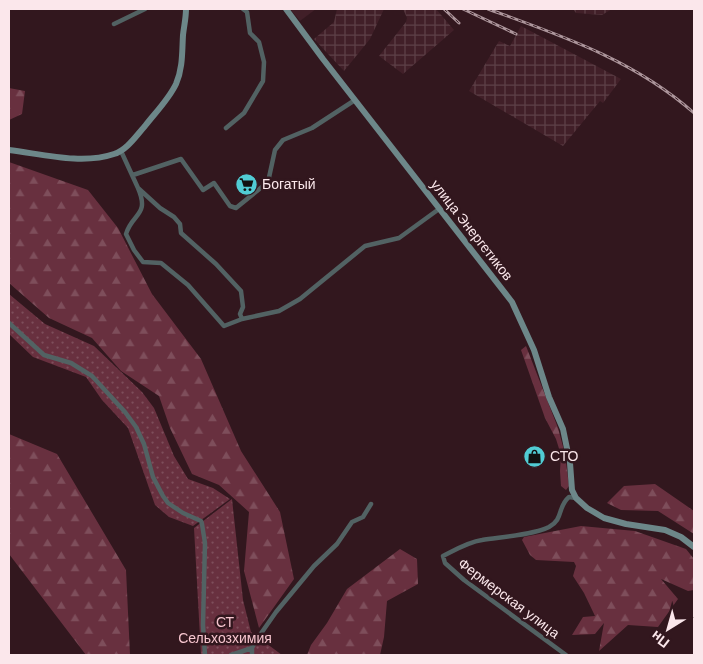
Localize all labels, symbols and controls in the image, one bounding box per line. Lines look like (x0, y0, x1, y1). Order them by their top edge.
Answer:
supermarket icon: Богатый (234, 172, 258, 196)
place label: Богатый (262, 175, 316, 193)
street label: улица Энергетиков (427, 176, 517, 284)
shop icon: СТО (522, 444, 546, 468)
place label: СТО (550, 447, 579, 465)
street label: Фермерская улица (455, 554, 563, 642)
north arrow (643, 604, 693, 654)
park label: СТ Сельхозхимия (178, 613, 272, 647)
text: Пн (647, 627, 673, 652)

